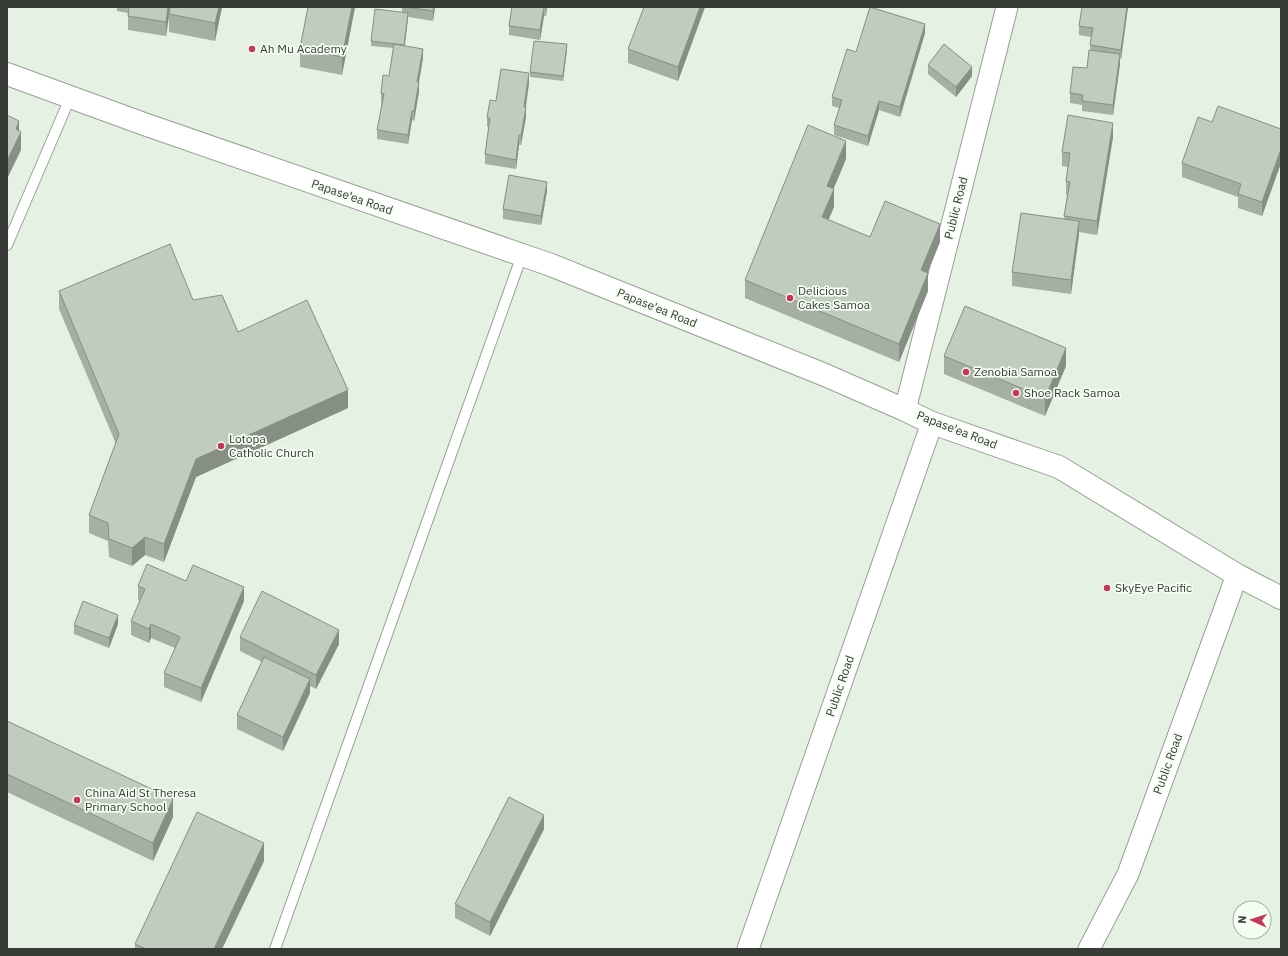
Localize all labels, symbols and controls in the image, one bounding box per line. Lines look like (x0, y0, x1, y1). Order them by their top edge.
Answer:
place label: Ah Mu Academy (260, 41, 347, 56)
marker: Ah Mu Academy (247, 44, 257, 54)
street label: Public Road (941, 175, 971, 241)
street label: Papase'ea Road (309, 176, 395, 217)
place label: Delicious Cakes Samoa (798, 283, 871, 312)
street label: Papase'ea Road (615, 285, 699, 330)
marker: Delicious Cakes Samoa (785, 293, 795, 303)
place label: Zenobia Samoa (974, 364, 1058, 379)
marker: Zenobia Samoa (961, 367, 971, 377)
place label: Shoe Rack Samoa (1024, 385, 1121, 400)
marker: Shoe Rack Samoa (1011, 388, 1021, 398)
street label: Papase'ea Road (915, 407, 1000, 452)
place label: Lotopa Catholic Church (229, 431, 314, 460)
marker: Lotopa Catholic Church (216, 441, 226, 451)
place label: SkyEye Pacific (1115, 580, 1192, 595)
marker: SkyEye Pacific (1102, 583, 1112, 593)
street label: Public Road (822, 653, 857, 718)
street label: Public Road (1150, 731, 1185, 796)
place label: China Aid St Theresa Primary School (85, 785, 197, 814)
marker: China Aid St Theresa Primary School (72, 795, 82, 805)
north arrow (1232, 900, 1272, 940)
text: N (1235, 915, 1249, 924)

